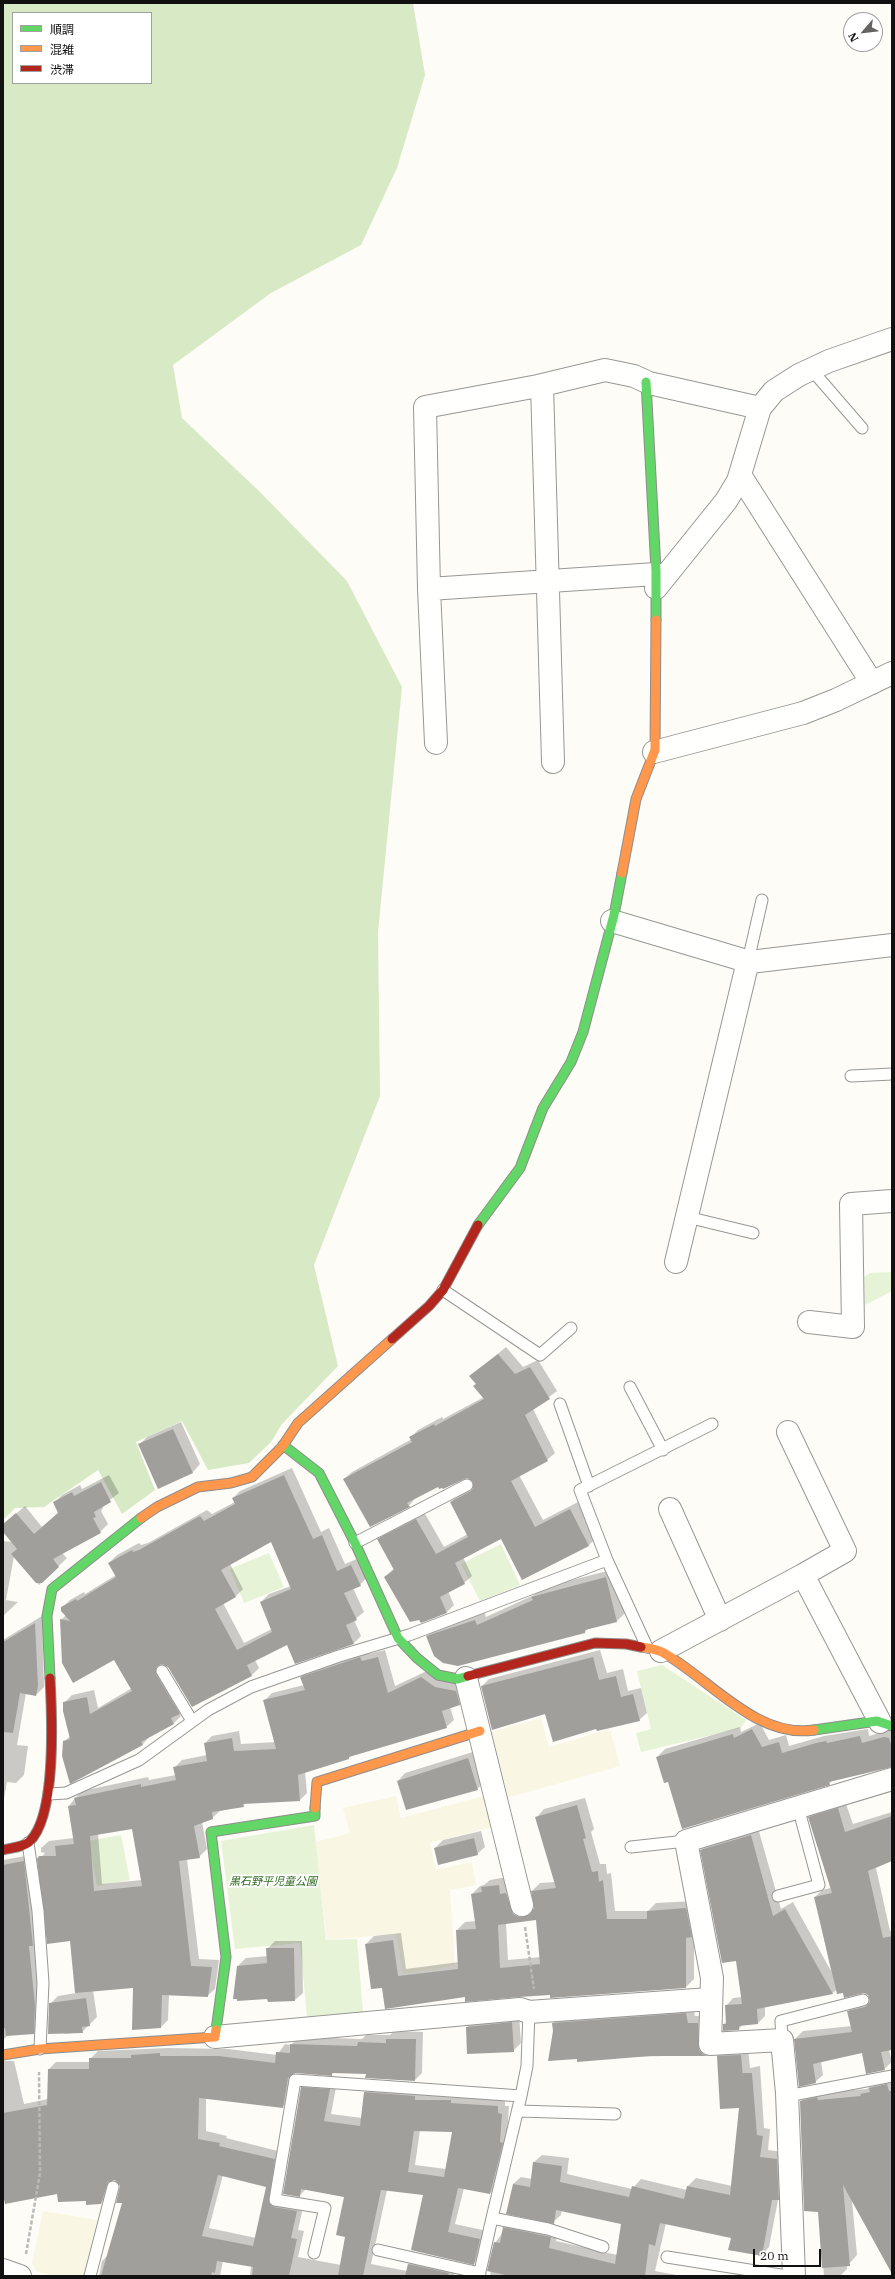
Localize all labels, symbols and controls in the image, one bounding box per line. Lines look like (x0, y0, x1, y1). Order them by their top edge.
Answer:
legend (12, 12, 152, 84)
north arrow (843, 12, 883, 52)
text: 順調 (50, 22, 74, 37)
text: N (845, 30, 862, 44)
text: 混雑 (50, 42, 74, 57)
text: 渋滞 (50, 62, 74, 77)
park label: 黒石野平児童公園 (229, 1875, 317, 1889)
scale bar (755, 2241, 823, 2267)
text: 20 m (760, 2248, 789, 2263)

